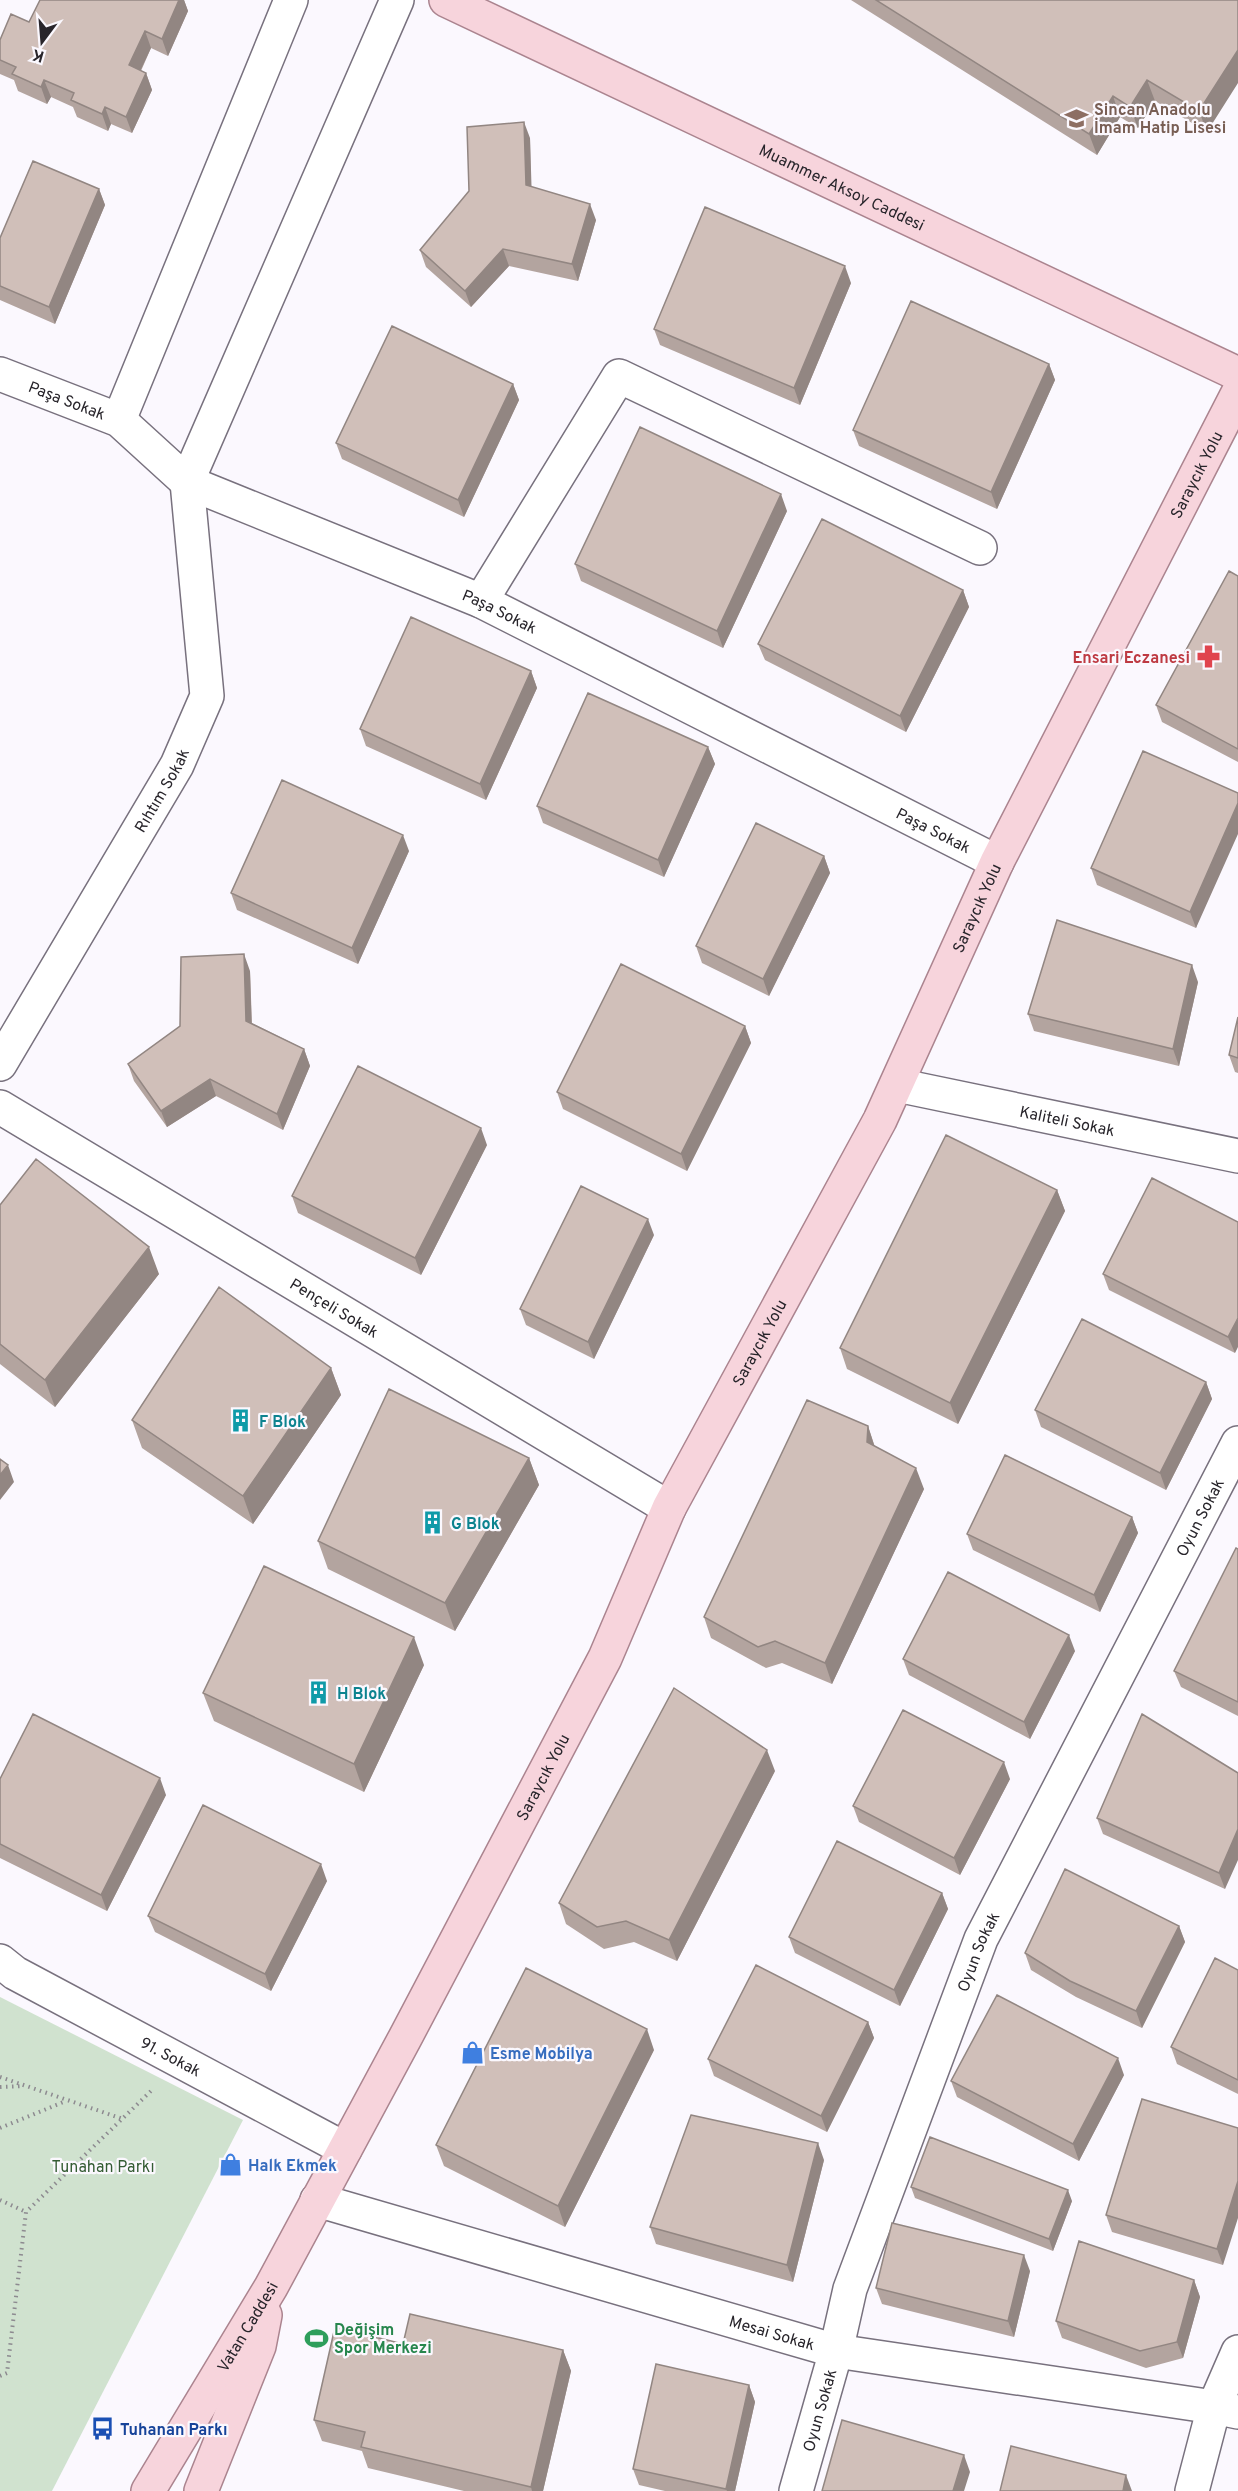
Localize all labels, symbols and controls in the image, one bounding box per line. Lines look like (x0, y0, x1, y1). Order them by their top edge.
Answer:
north arrow (12, 12, 72, 72)
text: K (30, 43, 47, 66)
place label: Sincan Anadolu İmam Hatip Lisesi (1094, 101, 1226, 139)
school or university icon: Sincan Anadolu İmam Hatip Lisesi (1063, 105, 1089, 131)
street label: Muammer Aksoy Caddesi (755, 141, 927, 237)
street label: Paşa Sokak (25, 378, 108, 426)
street label: Saraycık Yolu (1167, 428, 1229, 523)
street label: Paşa Sokak (459, 586, 540, 640)
pharmacy icon: Ensari Eczanesi (1195, 644, 1221, 670)
place label: Ensari Eczanesi (1072, 649, 1190, 669)
street label: Rıhtım Sokak (131, 746, 195, 837)
street label: Paşa Sokak (892, 805, 973, 859)
street label: Saraycık Yolu (949, 861, 1007, 956)
street label: Kaliteli Sokak (1017, 1103, 1116, 1142)
street label: Pençeli Sokak (285, 1275, 382, 1344)
street label: Saraycık Yolu (729, 1297, 792, 1390)
building icon: F Blok (228, 1408, 254, 1434)
place label: F Blok (259, 1413, 306, 1433)
street label: Oyun Sokak (1173, 1476, 1230, 1560)
building icon: G Blok (420, 1510, 446, 1536)
place label: G Blok (451, 1515, 500, 1535)
building icon: H Blok (306, 1680, 332, 1706)
place label: H Blok (337, 1685, 386, 1705)
street label: Saraycık Yolu (513, 1731, 575, 1825)
street label: Oyun Sokak (954, 1909, 1005, 1995)
street label: 91. Sokak (136, 2034, 204, 2082)
shop icon: Esme Mobilya (459, 2040, 485, 2066)
place label: Esme Mobilya (490, 2045, 593, 2065)
shop icon: Halk Ekmek (217, 2152, 243, 2178)
place label: Halk Ekmek (248, 2157, 337, 2177)
park label: Tunahan Parkı (52, 2158, 155, 2178)
street label: Vatan Caddesi (214, 2279, 284, 2376)
street label: Mesai Sokak (726, 2312, 817, 2356)
place label: Değişim Spor Merkezi (334, 2321, 432, 2359)
sports icon: Değişim Spor Merkezi (303, 2325, 329, 2351)
street label: Oyun Sokak (800, 2367, 842, 2454)
bus stop icon: Tuhanan Parkı (89, 2416, 115, 2442)
place label: Tuhanan Parkı (120, 2421, 227, 2441)

